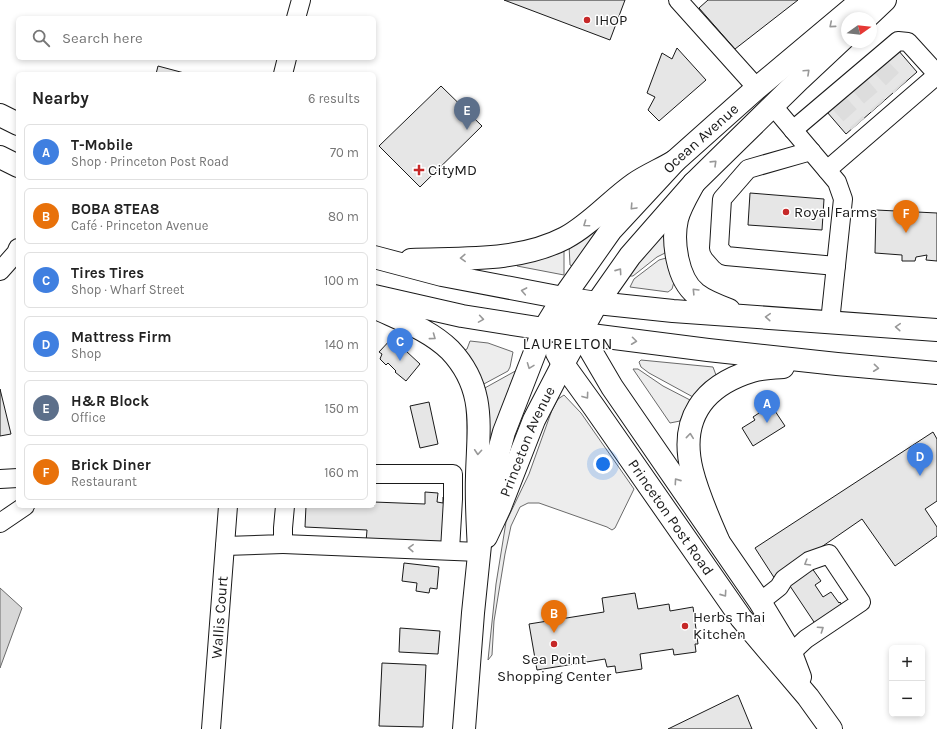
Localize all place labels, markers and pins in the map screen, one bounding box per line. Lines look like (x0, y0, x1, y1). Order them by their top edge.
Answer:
place label: IHOP (595, 11, 627, 29)
marker: IHOP (582, 15, 592, 25)
pin: E (454, 97, 480, 130)
place label: CityMD (428, 161, 477, 179)
marker: CityMD (413, 164, 425, 176)
pin: F (893, 200, 919, 233)
place label: Royal Farms (794, 203, 877, 221)
marker: Royal Farms (781, 207, 791, 217)
pin: C (387, 328, 413, 361)
pin: A (754, 390, 780, 423)
pin: D (907, 443, 933, 476)
pin: B (541, 600, 567, 633)
place label: Herbs Thai Kitchen (693, 608, 766, 643)
marker: Herbs Thai Kitchen (680, 621, 690, 631)
marker: Sea Point Shopping Center (549, 639, 559, 649)
place label: Sea Point Shopping Center (497, 650, 612, 685)

